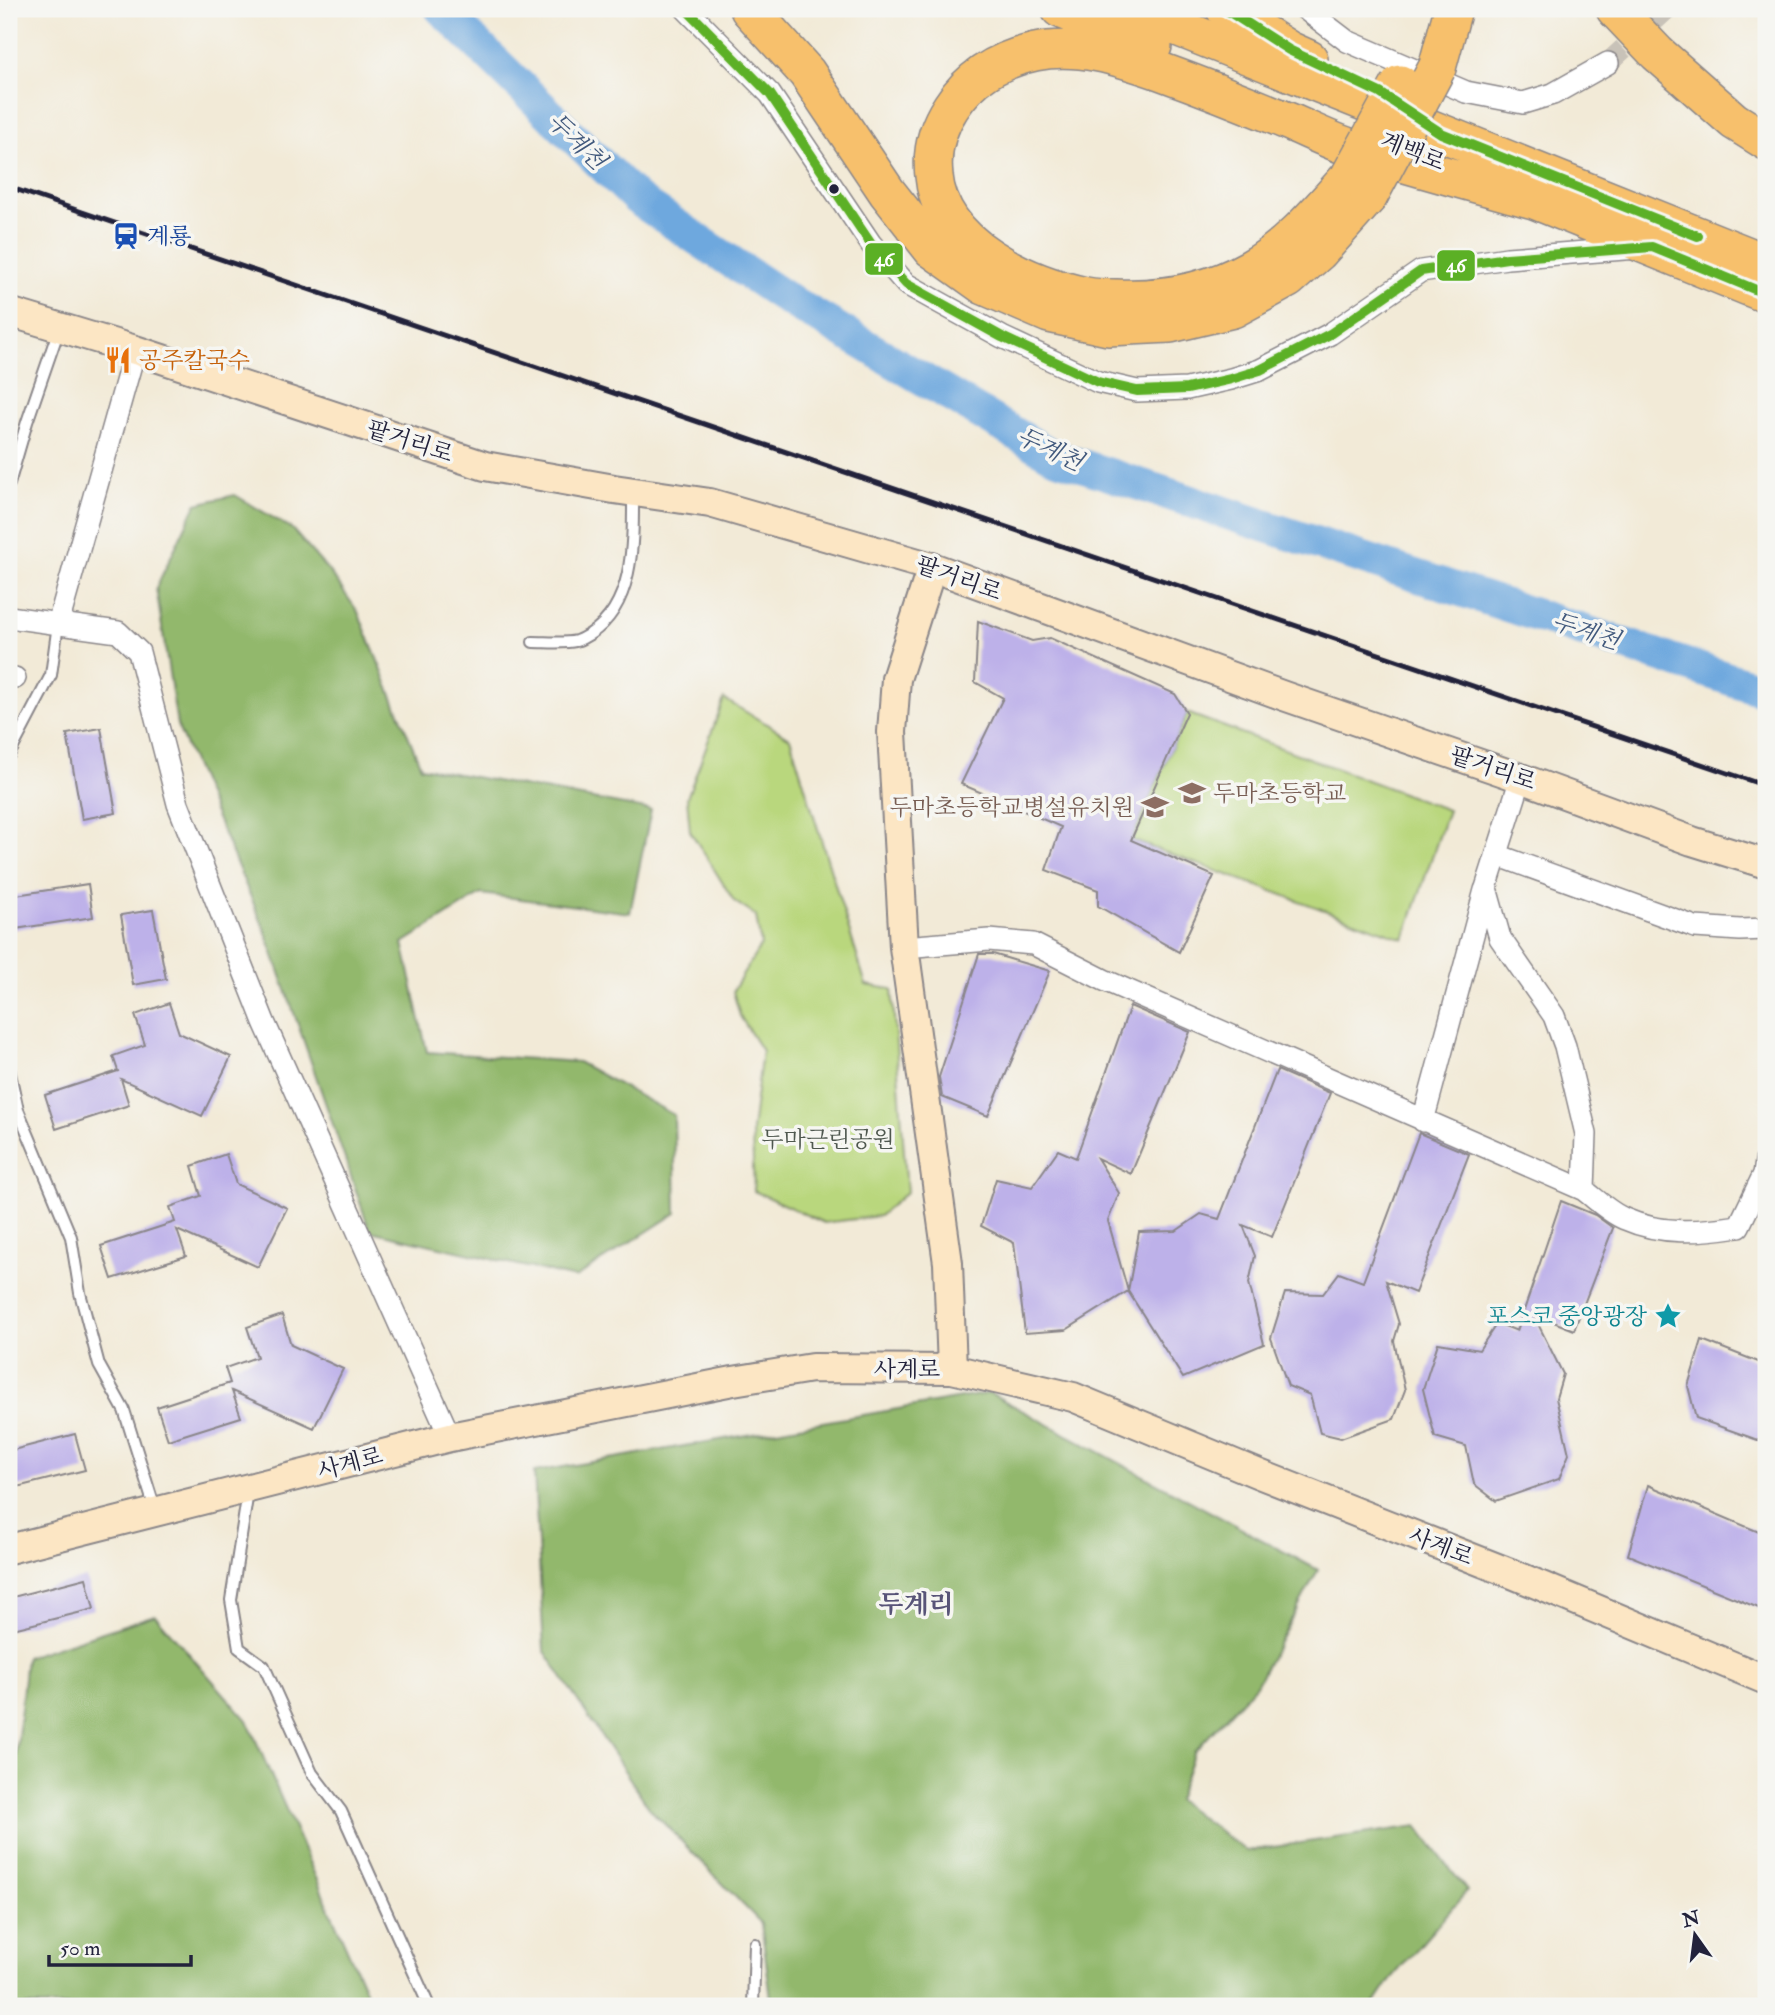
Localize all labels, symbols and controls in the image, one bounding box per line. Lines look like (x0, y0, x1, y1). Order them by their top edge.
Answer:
water label: 두계천 (541, 106, 614, 178)
street label: 계백로 (1376, 126, 1449, 177)
unlabelled marker (827, 182, 841, 196)
station icon: 계룡 (111, 221, 141, 251)
place label: 계룡 (147, 222, 191, 251)
line badge: 46 (864, 242, 904, 276)
text: 46 (873, 248, 895, 272)
line badge: 46 (1436, 249, 1476, 282)
text: 46 (1445, 254, 1467, 278)
restaurant icon: 공주칼국수 (103, 345, 133, 375)
place label: 공주칼국수 (139, 346, 250, 375)
street label: 팥거리로 (363, 414, 457, 469)
water label: 두계천 (1012, 421, 1089, 479)
street label: 팥거리로 (912, 550, 1006, 607)
water label: 두계천 (1548, 606, 1625, 658)
street label: 팥거리로 (1446, 740, 1540, 797)
school or university icon: 두마초등학교 (1177, 778, 1207, 808)
place label: 두마초등학교 (1213, 779, 1346, 808)
school or university icon: 두마초등학교병설유치원 (1140, 792, 1170, 822)
place label: 두마초등학교병설유치원 (890, 793, 1134, 822)
park label: 두마근린공원 (761, 1125, 895, 1154)
place icon: 포스코 중앙광장 (1653, 1301, 1683, 1331)
place label: 포스코 중앙광장 (1487, 1302, 1648, 1331)
street label: 사계로 (874, 1355, 940, 1384)
street label: 사계로 (314, 1441, 386, 1486)
street label: 사계로 (1405, 1521, 1477, 1572)
district label: 두계리 (878, 1589, 954, 1621)
north arrow (1660, 1899, 1730, 1969)
text: N (1679, 1906, 1703, 1933)
scale bar (49, 1924, 191, 1968)
text: 50 m (60, 1935, 101, 1962)

